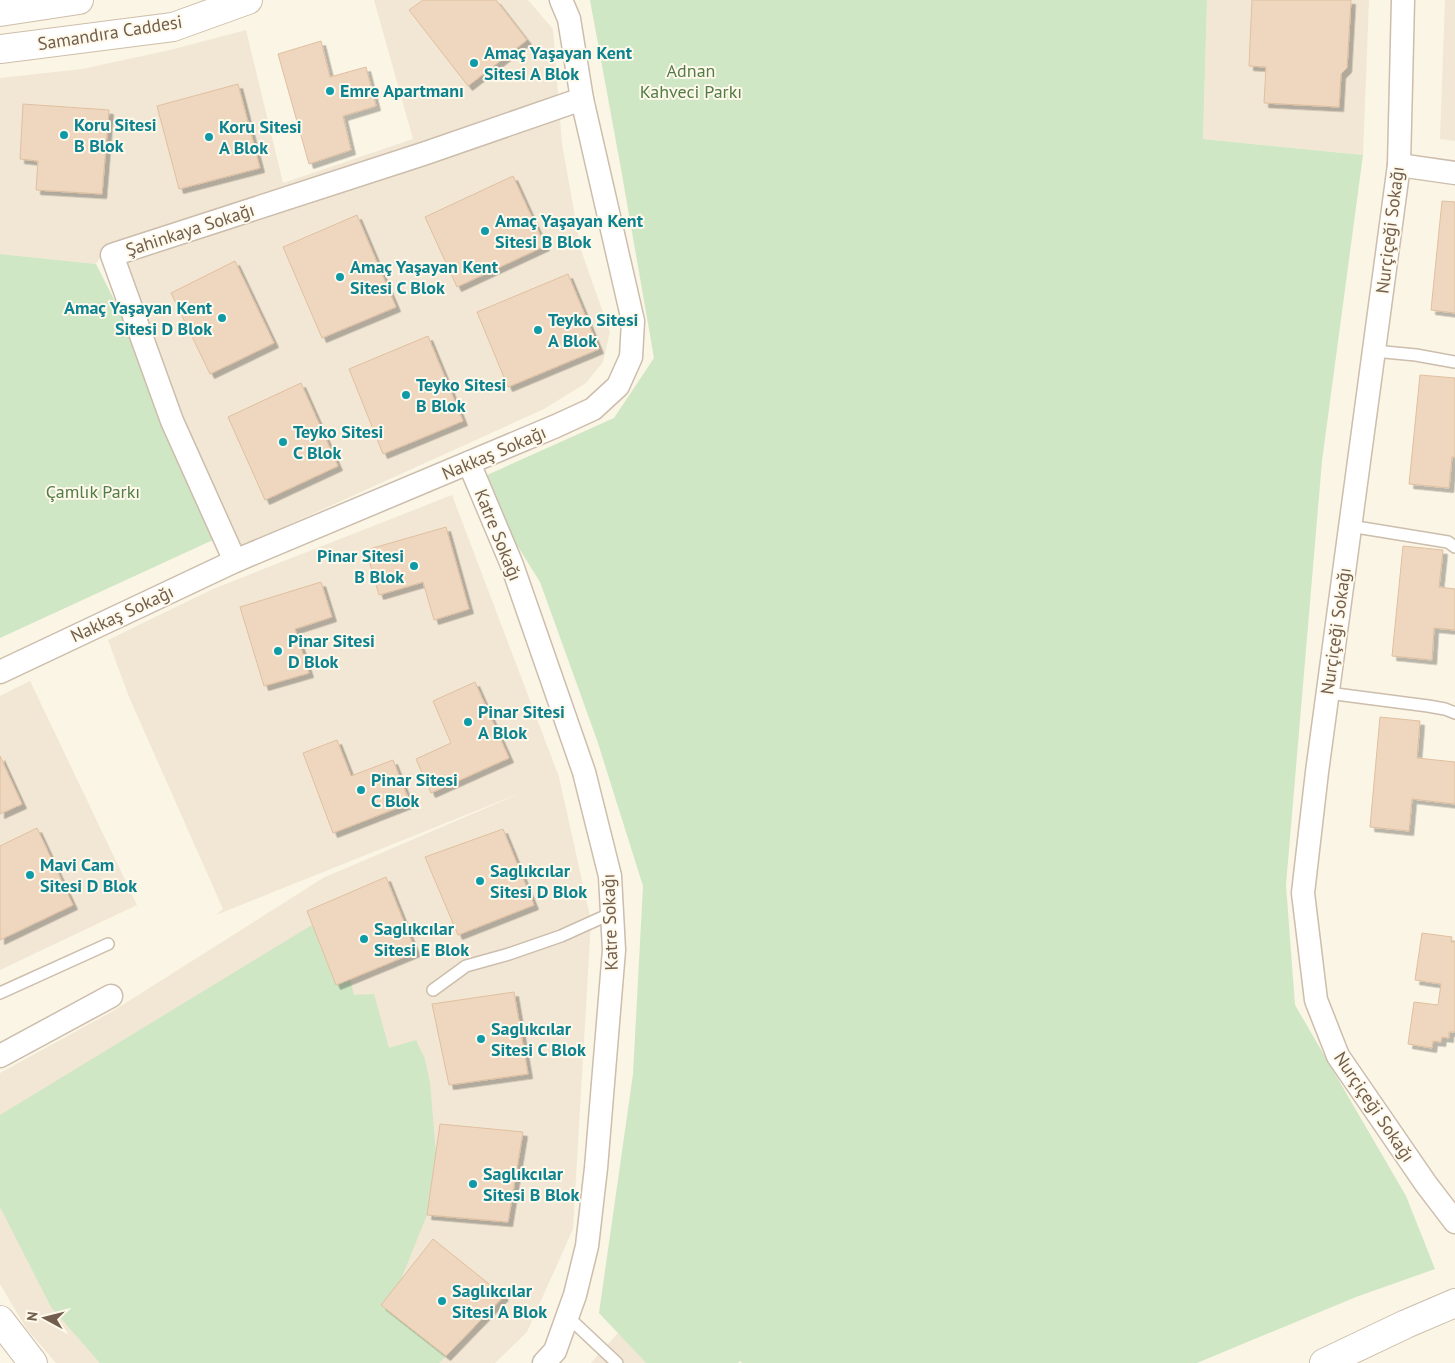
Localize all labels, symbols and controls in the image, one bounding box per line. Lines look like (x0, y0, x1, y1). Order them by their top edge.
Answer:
street label: Samandıra Caddesi (36, 10, 184, 55)
place label: Amaç Yaşayan Kent Sitesi A Blok (484, 41, 633, 85)
marker: Amaç Yaşayan Kent Sitesi A Blok (468, 57, 480, 69)
park label: Adnan Kahveci Parkı (640, 59, 742, 103)
place label: Emre Apartmanı (340, 79, 464, 102)
marker: Emre Apartmanı (324, 85, 336, 97)
place label: Koru Sitesi B Blok (74, 113, 157, 157)
place label: Koru Sitesi A Blok (219, 115, 302, 159)
marker: Koru Sitesi B Blok (58, 129, 70, 141)
marker: Koru Sitesi A Blok (203, 131, 215, 143)
street label: Nurçiçeği Sokağı (1370, 165, 1409, 295)
street label: Şahinkaya Sokağı (123, 198, 257, 261)
place label: Amaç Yaşayan Kent Sitesi B Blok (495, 209, 644, 253)
marker: Amaç Yaşayan Kent Sitesi B Blok (479, 225, 491, 237)
place label: Amaç Yaşayan Kent Sitesi C Blok (350, 255, 499, 299)
marker: Amaç Yaşayan Kent Sitesi C Blok (334, 271, 346, 283)
place label: Amaç Yaşayan Kent Sitesi D Blok (64, 296, 213, 340)
place label: Teyko Sitesi A Blok (548, 308, 638, 352)
marker: Amaç Yaşayan Kent Sitesi D Blok (216, 312, 228, 324)
marker: Teyko Sitesi A Blok (532, 324, 544, 336)
place label: Teyko Sitesi B Blok (416, 373, 506, 417)
marker: Teyko Sitesi B Blok (400, 389, 412, 401)
place label: Teyko Sitesi C Blok (293, 420, 383, 464)
street label: Nakkaş Sokağı (438, 420, 549, 485)
marker: Teyko Sitesi C Blok (277, 436, 289, 448)
park label: Çamlık Parkı (46, 480, 140, 503)
street label: Katre Sokağı (470, 486, 527, 584)
place label: Pinar Sitesi B Blok (317, 544, 404, 588)
marker: Pinar Sitesi B Blok (408, 560, 420, 572)
street label: Nurçiçeği Sokağı (1315, 566, 1356, 696)
street label: Nakkaş Sokağı (67, 580, 177, 647)
place label: Pinar Sitesi D Blok (288, 629, 375, 673)
marker: Pinar Sitesi D Blok (272, 645, 284, 657)
place label: Pinar Sitesi A Blok (478, 700, 565, 744)
marker: Pinar Sitesi A Blok (462, 716, 474, 728)
place label: Pinar Sitesi C Blok (371, 768, 458, 812)
marker: Pinar Sitesi C Blok (355, 784, 367, 796)
place label: Mavi Cam Sitesi D Blok (40, 853, 137, 897)
place label: Saglıkcılar Sitesi D Blok (490, 859, 587, 903)
marker: Mavi Cam Sitesi D Blok (24, 869, 36, 881)
street label: Katre Sokağı (596, 873, 623, 971)
marker: Saglıkcılar Sitesi D Blok (474, 875, 486, 887)
place label: Saglıkcılar Sitesi E Blok (374, 917, 469, 961)
marker: Saglıkcılar Sitesi E Blok (358, 933, 370, 945)
place label: Saglıkcılar Sitesi C Blok (491, 1017, 586, 1061)
marker: Saglıkcılar Sitesi C Blok (475, 1033, 487, 1045)
street label: Nurçiçeği Sokağı (1329, 1047, 1420, 1166)
place label: Saglıkcılar Sitesi B Blok (483, 1162, 579, 1206)
marker: Saglıkcılar Sitesi B Blok (467, 1178, 479, 1190)
place label: Saglıkcılar Sitesi A Blok (452, 1279, 547, 1323)
north arrow (20, 1293, 70, 1343)
marker: Saglıkcılar Sitesi A Blok (436, 1295, 448, 1307)
text: N (23, 1311, 42, 1322)

